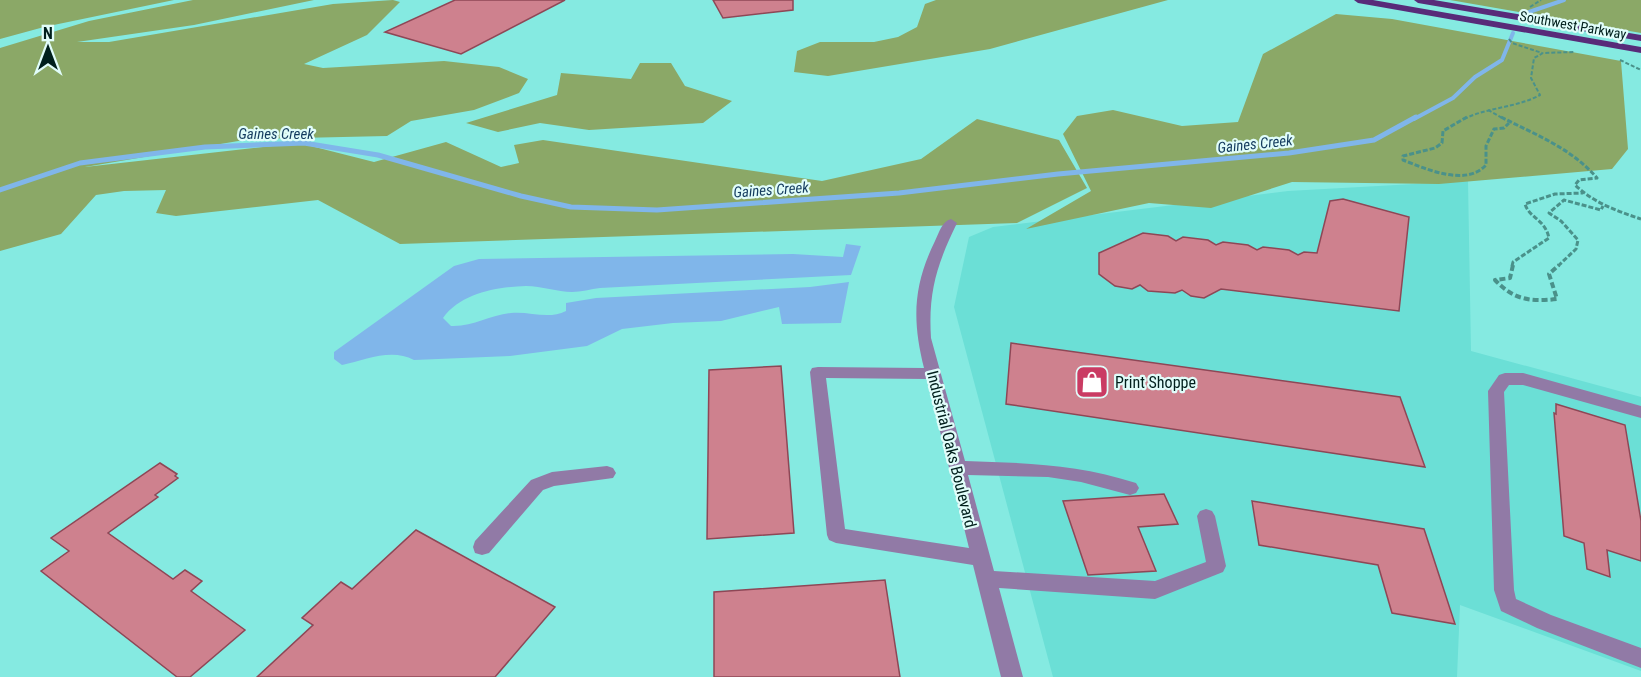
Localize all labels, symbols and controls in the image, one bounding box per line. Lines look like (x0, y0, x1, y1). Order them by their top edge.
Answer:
street label: Southwest Parkway (1519, 8, 1628, 42)
north arrow (18, 18, 78, 78)
text: N (43, 24, 53, 43)
water label: Gaines Creek (238, 125, 314, 143)
water label: Gaines Creek (1216, 131, 1294, 157)
water label: Gaines Creek (733, 178, 810, 202)
shop icon: Print Shoppe (1074, 364, 1110, 400)
street label: Industrial Oaks Boulevard (923, 369, 980, 530)
place label: Print Shoppe (1115, 373, 1196, 392)

